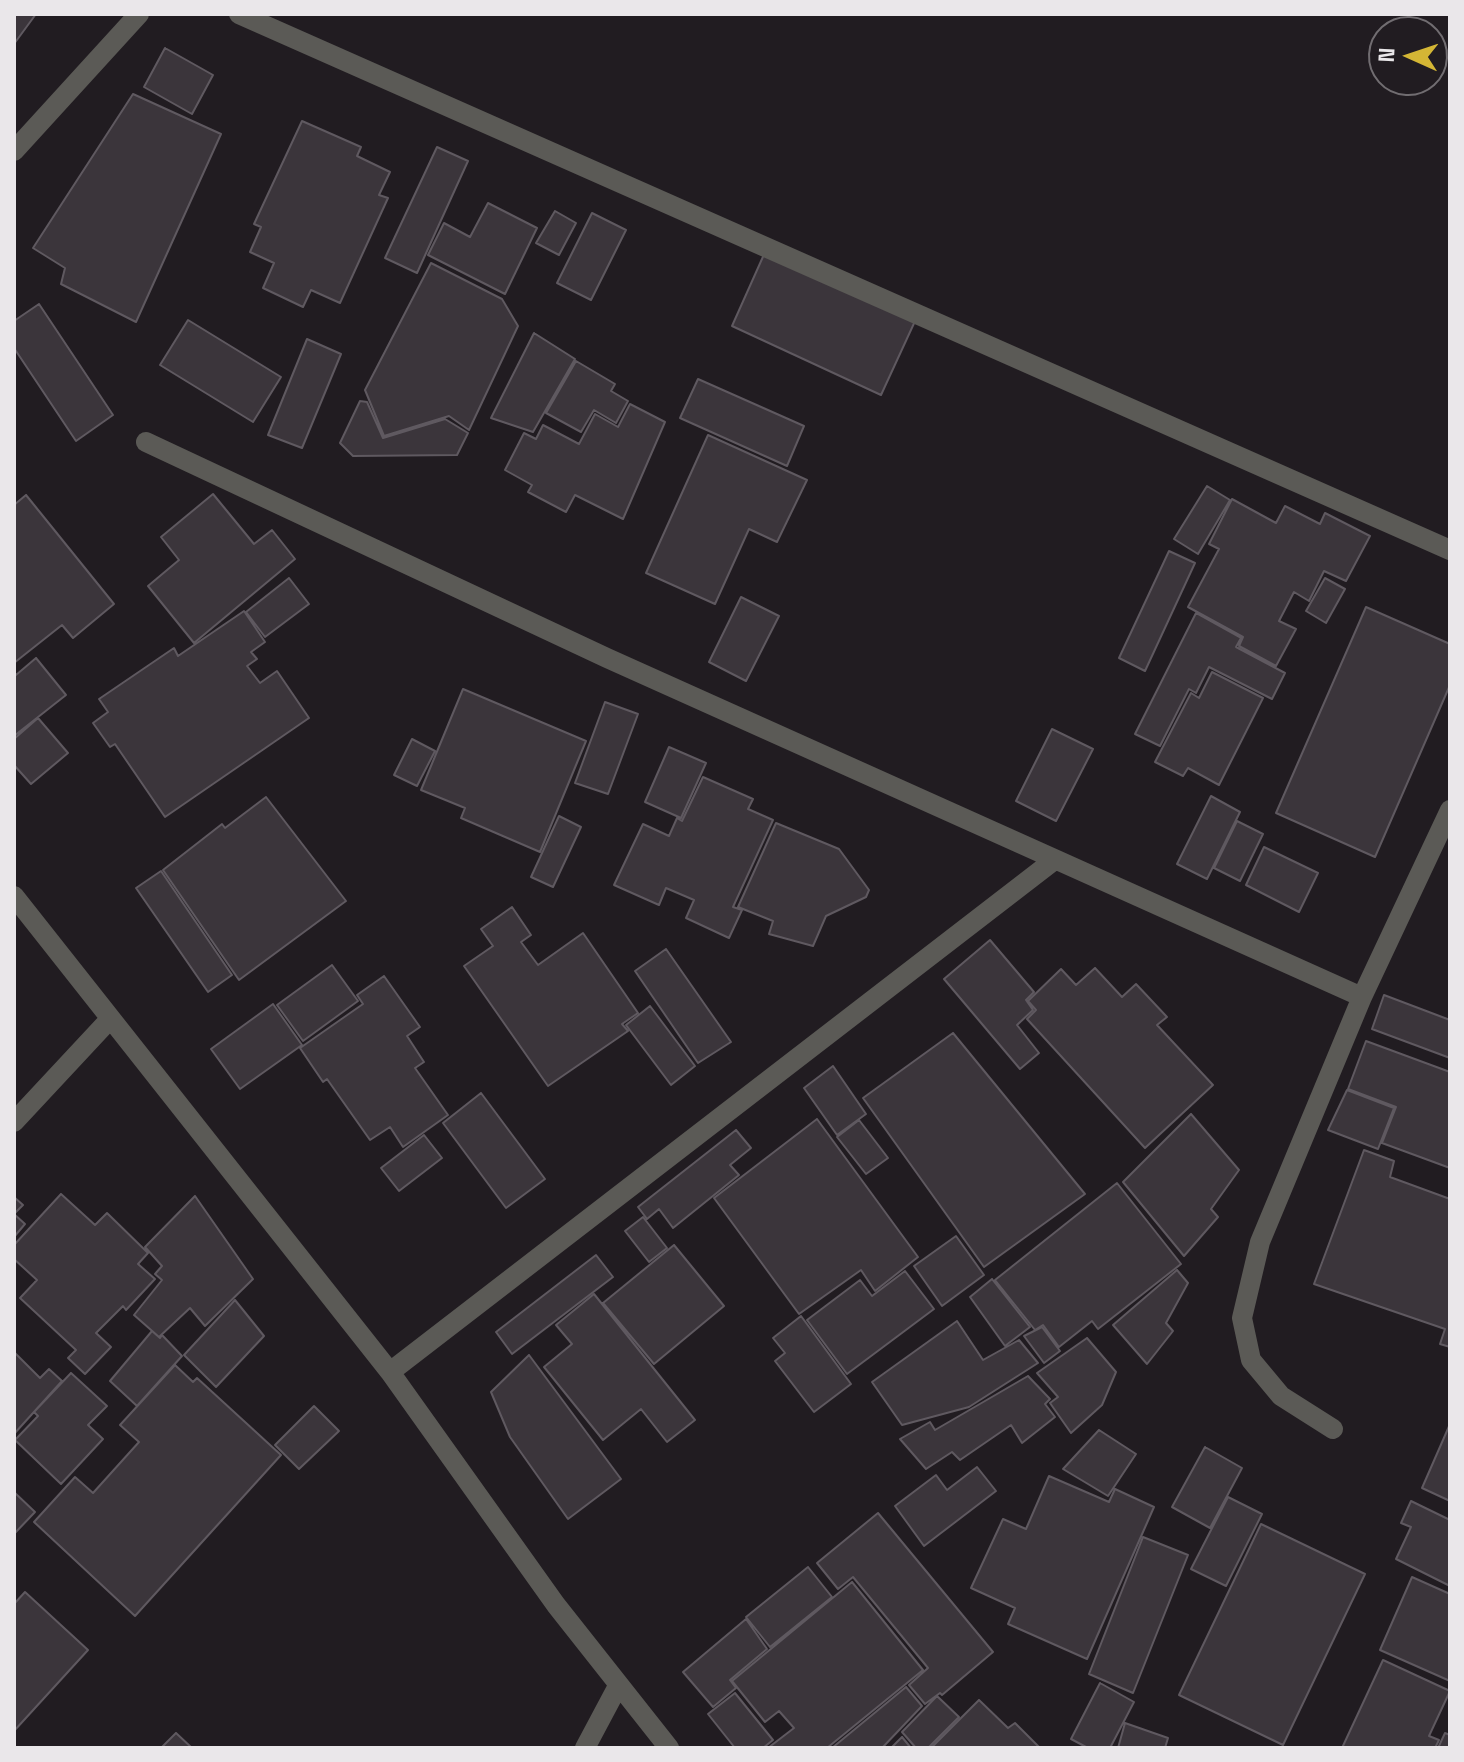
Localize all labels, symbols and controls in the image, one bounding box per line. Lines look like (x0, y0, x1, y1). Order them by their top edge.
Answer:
north arrow (1368, 16, 1448, 96)
text: N (1372, 47, 1400, 63)

